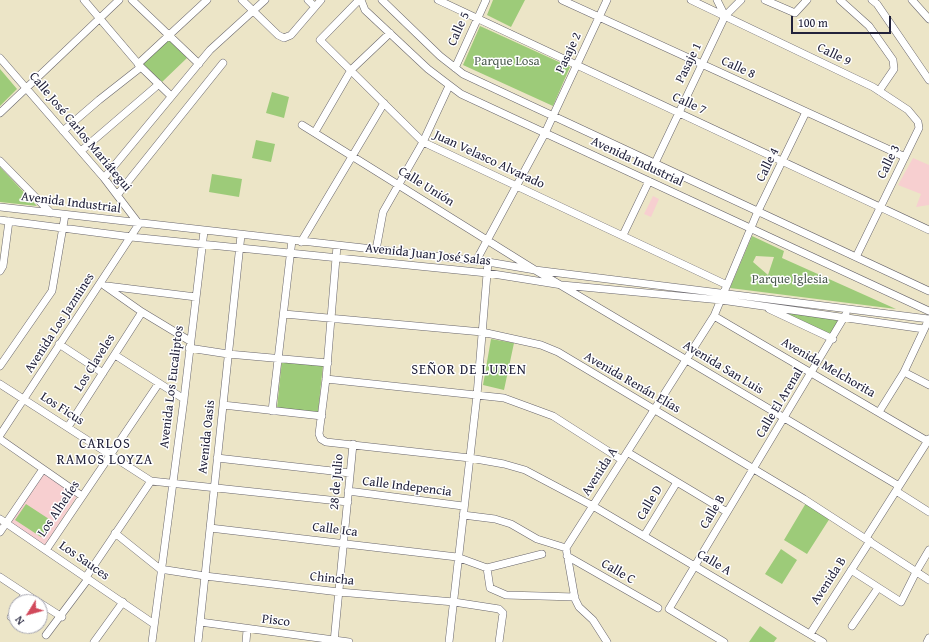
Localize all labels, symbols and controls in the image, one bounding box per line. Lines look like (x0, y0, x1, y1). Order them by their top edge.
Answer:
scale bar (793, 8, 893, 34)
street label: Calle 5 (445, 10, 473, 48)
text: 100 m (798, 14, 828, 31)
street label: Pasaje 2 (553, 30, 585, 76)
street label: Pasaje 1 (673, 40, 705, 86)
street label: Calle 9 (815, 40, 853, 70)
street label: Calle 8 (719, 53, 757, 83)
park label: Parque Losa (474, 54, 540, 70)
street label: Calle José Carlos Mariátegui (25, 69, 135, 195)
street label: Calle 7 (670, 89, 708, 119)
street label: Juan Velasco Alvarado (431, 128, 547, 192)
street label: Avenida Industrial (588, 134, 686, 190)
street label: Calle 3 (874, 143, 904, 181)
street label: Calle 4 (753, 146, 783, 184)
street label: Calle Unión (395, 164, 457, 210)
street label: Avenida Industrial (20, 189, 122, 217)
street label: Avenida Juan José Salas (364, 241, 492, 269)
street label: Avenida Los Jazmines (22, 270, 98, 376)
park label: Parque Iglesia (752, 272, 828, 288)
street label: Avenida Los Eucaliptos (157, 325, 187, 449)
street label: Los Claveles (71, 331, 119, 395)
street label: Avenida Melchorita (778, 335, 878, 401)
street label: Avenida San Luis (680, 338, 766, 398)
street label: Avenida Renán Elías (581, 349, 683, 417)
district label: SEÑOR DE LUREN (411, 362, 527, 378)
street label: Calle El Arenal (753, 365, 807, 441)
street label: Los Ficus (37, 389, 87, 429)
street label: Avenida Oasis (195, 399, 219, 475)
district label: CARLOS RAMOS LOYZA (57, 436, 153, 468)
street label: Avenida A (579, 445, 621, 499)
street label: 28 de Julio (327, 453, 347, 511)
street label: Calle Indepencia (361, 474, 453, 500)
street label: Los Alhelíes (35, 478, 83, 540)
street label: Calle D (634, 483, 666, 523)
street label: Calle B (697, 492, 729, 532)
street label: Calle Ica (312, 519, 358, 541)
street label: Los Sauces (56, 538, 112, 584)
street label: Calle A (694, 547, 734, 579)
street label: Avenida B (808, 554, 850, 608)
street label: Calle C (598, 556, 638, 588)
street label: Chincha (309, 569, 355, 589)
north arrow (8, 594, 48, 634)
street label: Pisco (261, 612, 291, 630)
text: N (11, 613, 28, 628)

